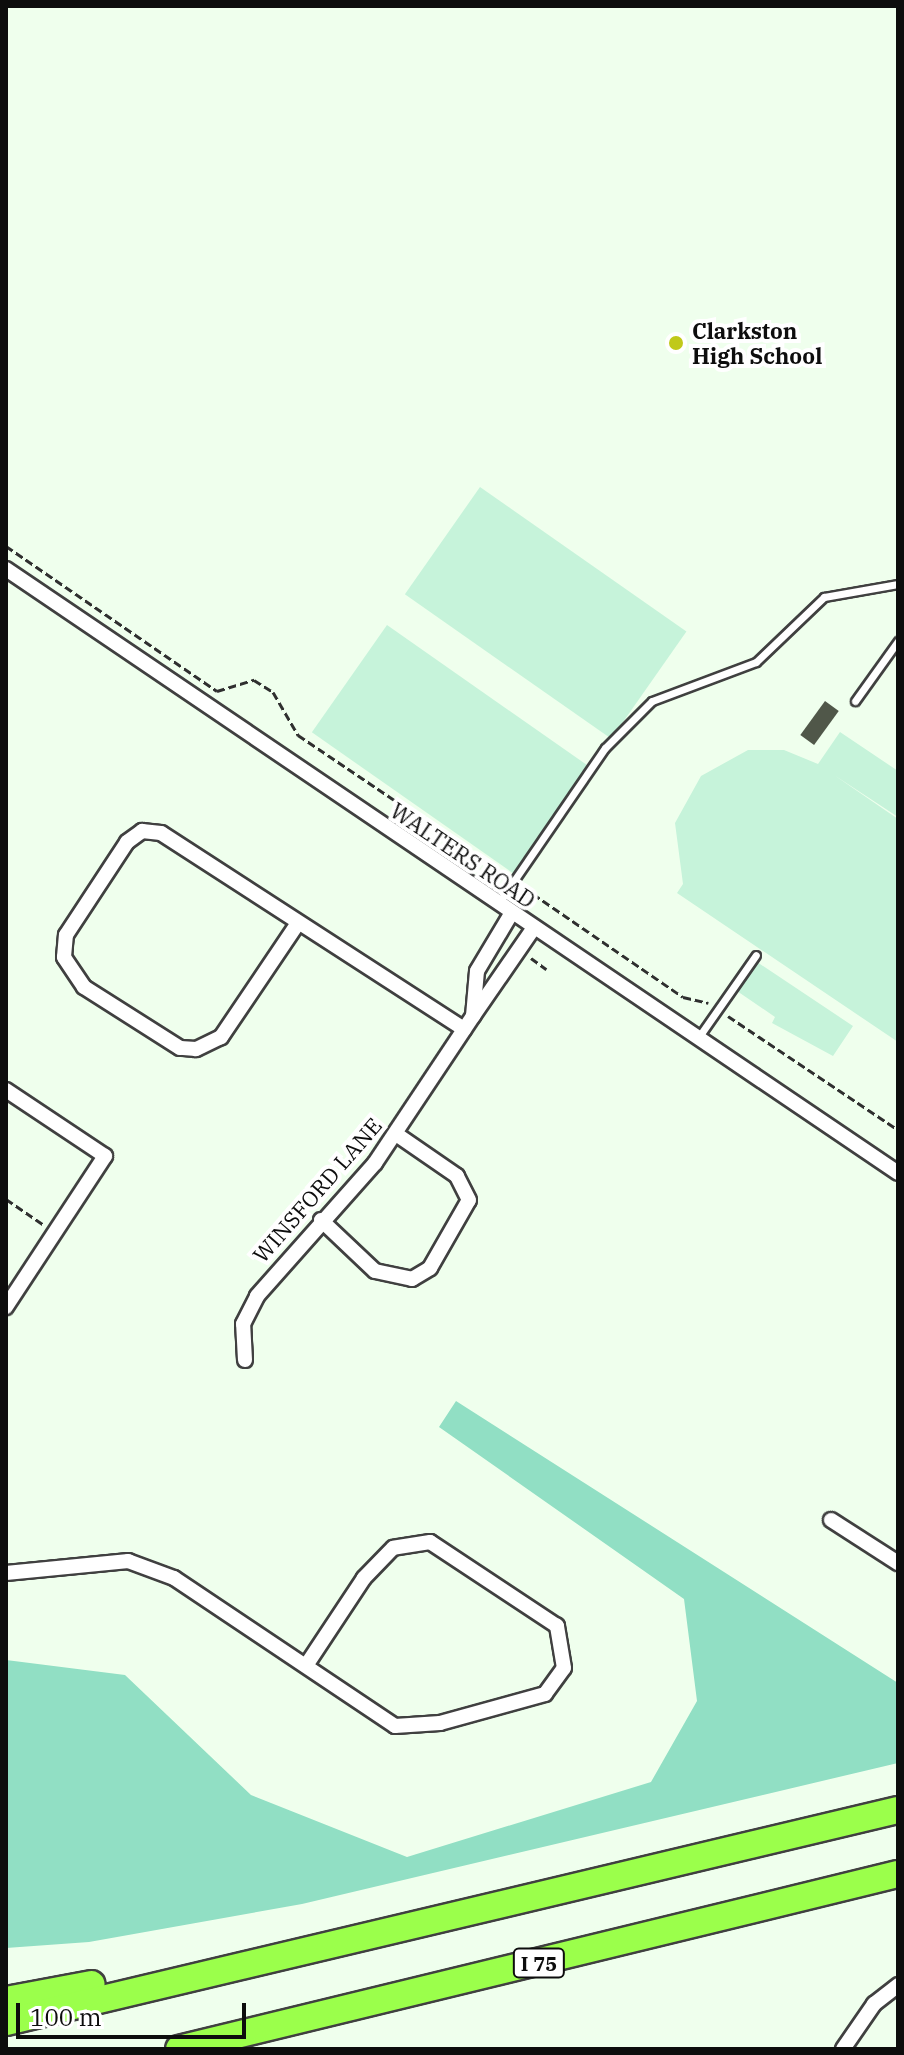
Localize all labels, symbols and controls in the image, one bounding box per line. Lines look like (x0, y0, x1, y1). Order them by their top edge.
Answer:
place label: Clarkston High School (692, 317, 822, 368)
marker: Clarkston High School (667, 334, 685, 352)
street label: WALTERS ROAD (386, 797, 540, 913)
street label: WINSFORD LANE (247, 1112, 387, 1268)
road number: I 75 (511, 1947, 567, 1979)
scale bar (20, 1987, 250, 2037)
text: 100 m (30, 2001, 102, 2033)

